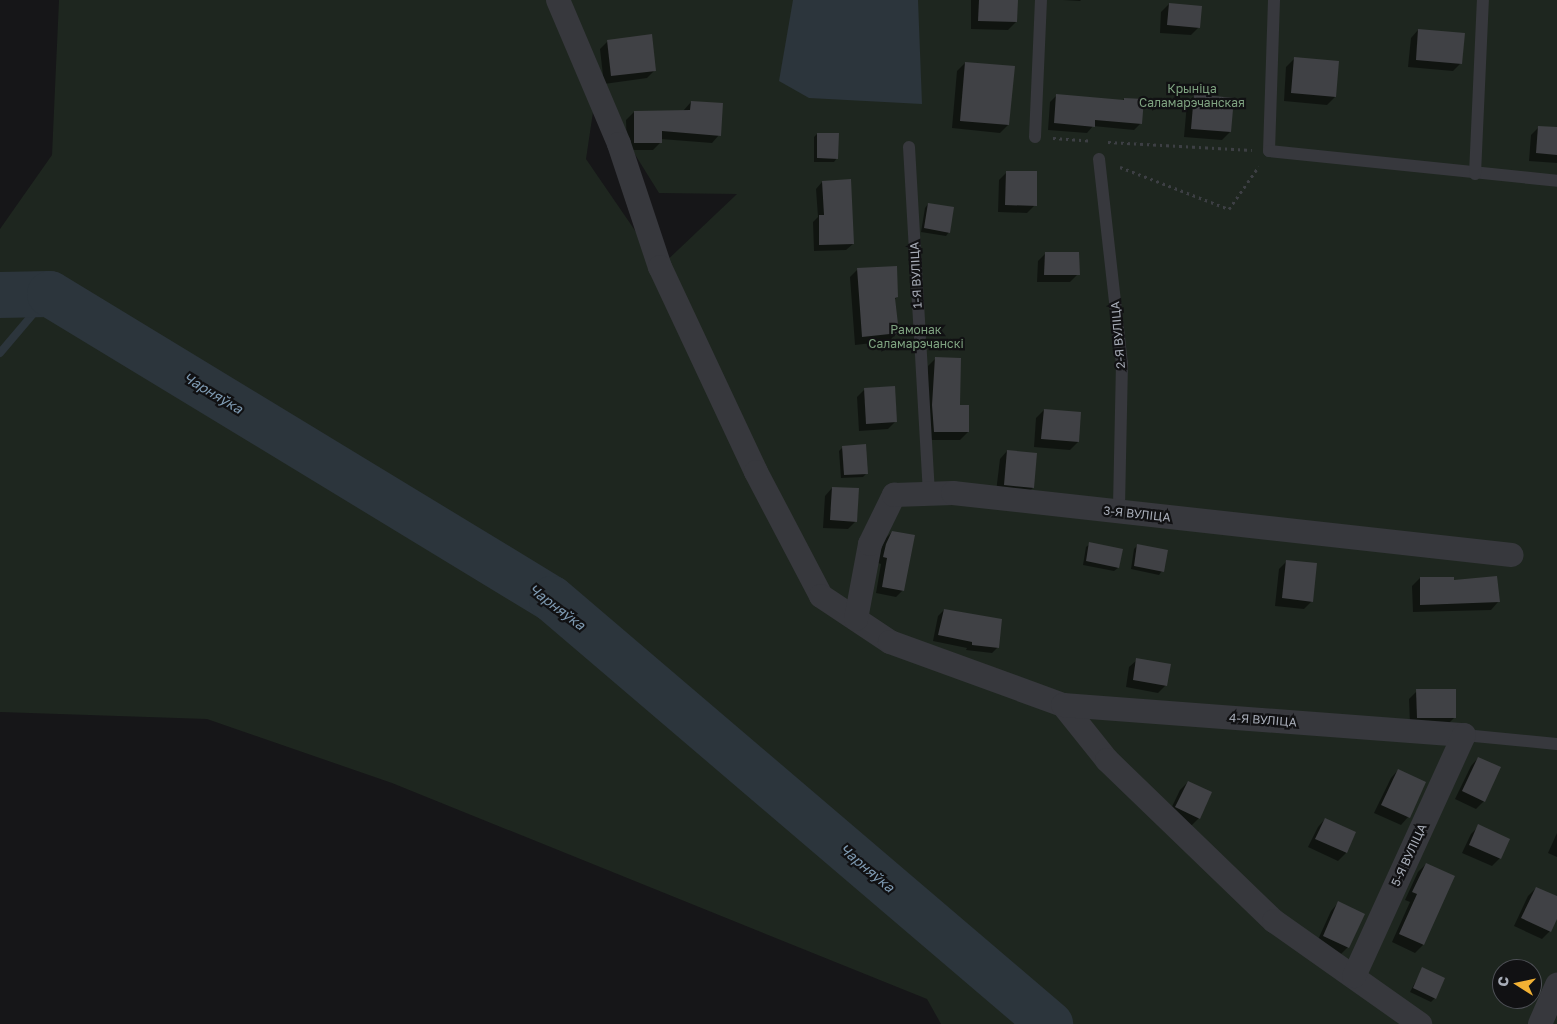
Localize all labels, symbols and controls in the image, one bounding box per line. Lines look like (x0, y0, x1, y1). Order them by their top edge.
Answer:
park label: Крыніца Саламарэчанская (1139, 82, 1245, 110)
street label: 1-Я ВУЛІЦА (907, 241, 925, 309)
street label: 2-Я ВУЛІЦА (1108, 301, 1128, 369)
park label: Рамонак Саламарэчанскі (868, 323, 964, 351)
water label: Чарняўка (180, 369, 246, 417)
street label: 3-Я ВУЛІЦА (1103, 503, 1171, 525)
water label: Чарняўка (526, 580, 588, 634)
street label: 4-Я ВУЛІЦА (1229, 710, 1297, 730)
street label: 5-Я ВУЛІЦА (1388, 821, 1430, 889)
water label: Чарняўка (836, 840, 898, 896)
north arrow (1492, 959, 1542, 1009)
text: С (1493, 975, 1512, 988)

